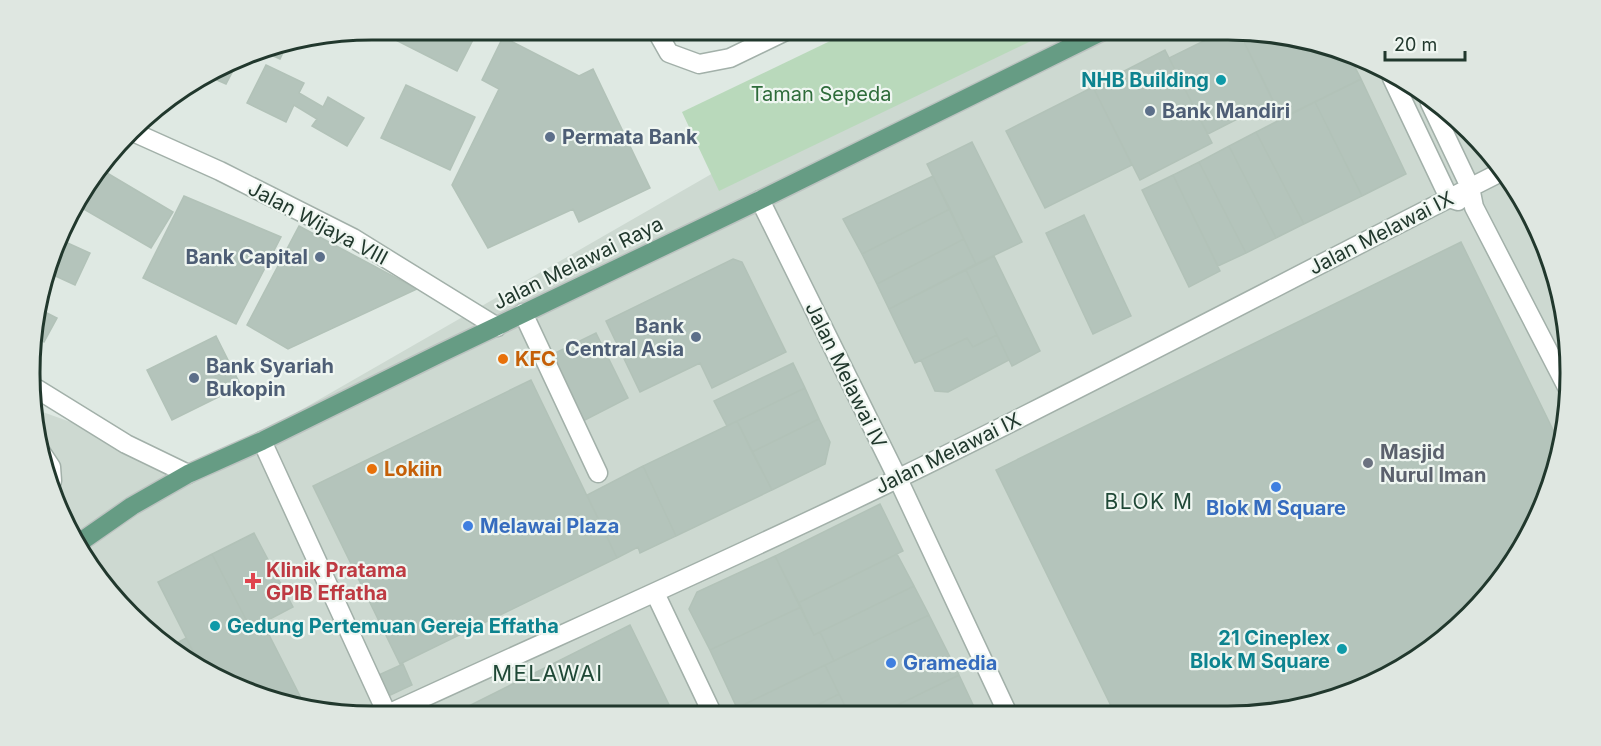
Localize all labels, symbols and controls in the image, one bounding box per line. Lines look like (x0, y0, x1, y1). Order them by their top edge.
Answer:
scale bar (1385, 24, 1464, 62)
text: 20 m (1394, 34, 1437, 55)
place label: NHB Building (1081, 68, 1209, 92)
marker: NHB Building (1214, 73, 1228, 87)
park label: Taman Sepeda (751, 82, 891, 106)
place label: Bank Mandiri (1162, 99, 1290, 123)
marker: Bank Mandiri (1143, 104, 1157, 118)
place label: Permata Bank (562, 125, 698, 149)
marker: Permata Bank (543, 130, 557, 144)
street label: Jalan Wijaya VIII (244, 176, 392, 270)
street label: Jalan Melawai IX (1305, 186, 1458, 280)
street label: Jalan Melawai Raya (489, 211, 667, 315)
place label: Bank Capital (185, 245, 308, 269)
marker: Bank Capital (313, 250, 327, 264)
street label: Jalan Melawai IV (800, 298, 892, 452)
place label: Bank Central Asia (565, 314, 684, 361)
marker: Bank Central Asia (689, 330, 703, 344)
place label: KFC (515, 347, 556, 371)
marker: KFC (496, 352, 510, 366)
place label: Bank Syariah Bukopin (206, 354, 334, 401)
marker: Bank Syariah Bukopin (187, 371, 201, 385)
street label: Jalan Melawai IX (871, 407, 1025, 499)
place label: Masjid Nurul Iman (1380, 440, 1486, 487)
marker: Masjid Nurul Iman (1361, 456, 1375, 470)
place label: Lokiin (384, 457, 442, 481)
marker: Lokiin (365, 462, 379, 476)
marker: Blok M Square (1269, 480, 1283, 494)
district label: BLOK M (1104, 489, 1194, 514)
place label: Blok M Square (1206, 496, 1346, 520)
place label: Melawai Plaza (480, 514, 619, 538)
marker: Melawai Plaza (461, 519, 475, 533)
place label: Klinik Pratama GPIB Effatha (266, 558, 407, 605)
marker: Klinik Pratama GPIB Effatha (244, 572, 262, 590)
place label: Gedung Pertemuan Gereja Effatha (227, 614, 559, 638)
marker: Gedung Pertemuan Gereja Effatha (208, 619, 222, 633)
place label: 21 Cineplex Blok M Square (1190, 626, 1330, 673)
marker: 21 Cineplex Blok M Square (1335, 642, 1349, 656)
place label: Gramedia (903, 651, 997, 675)
marker: Gramedia (884, 656, 898, 670)
district label: MELAWAI (492, 660, 604, 686)

